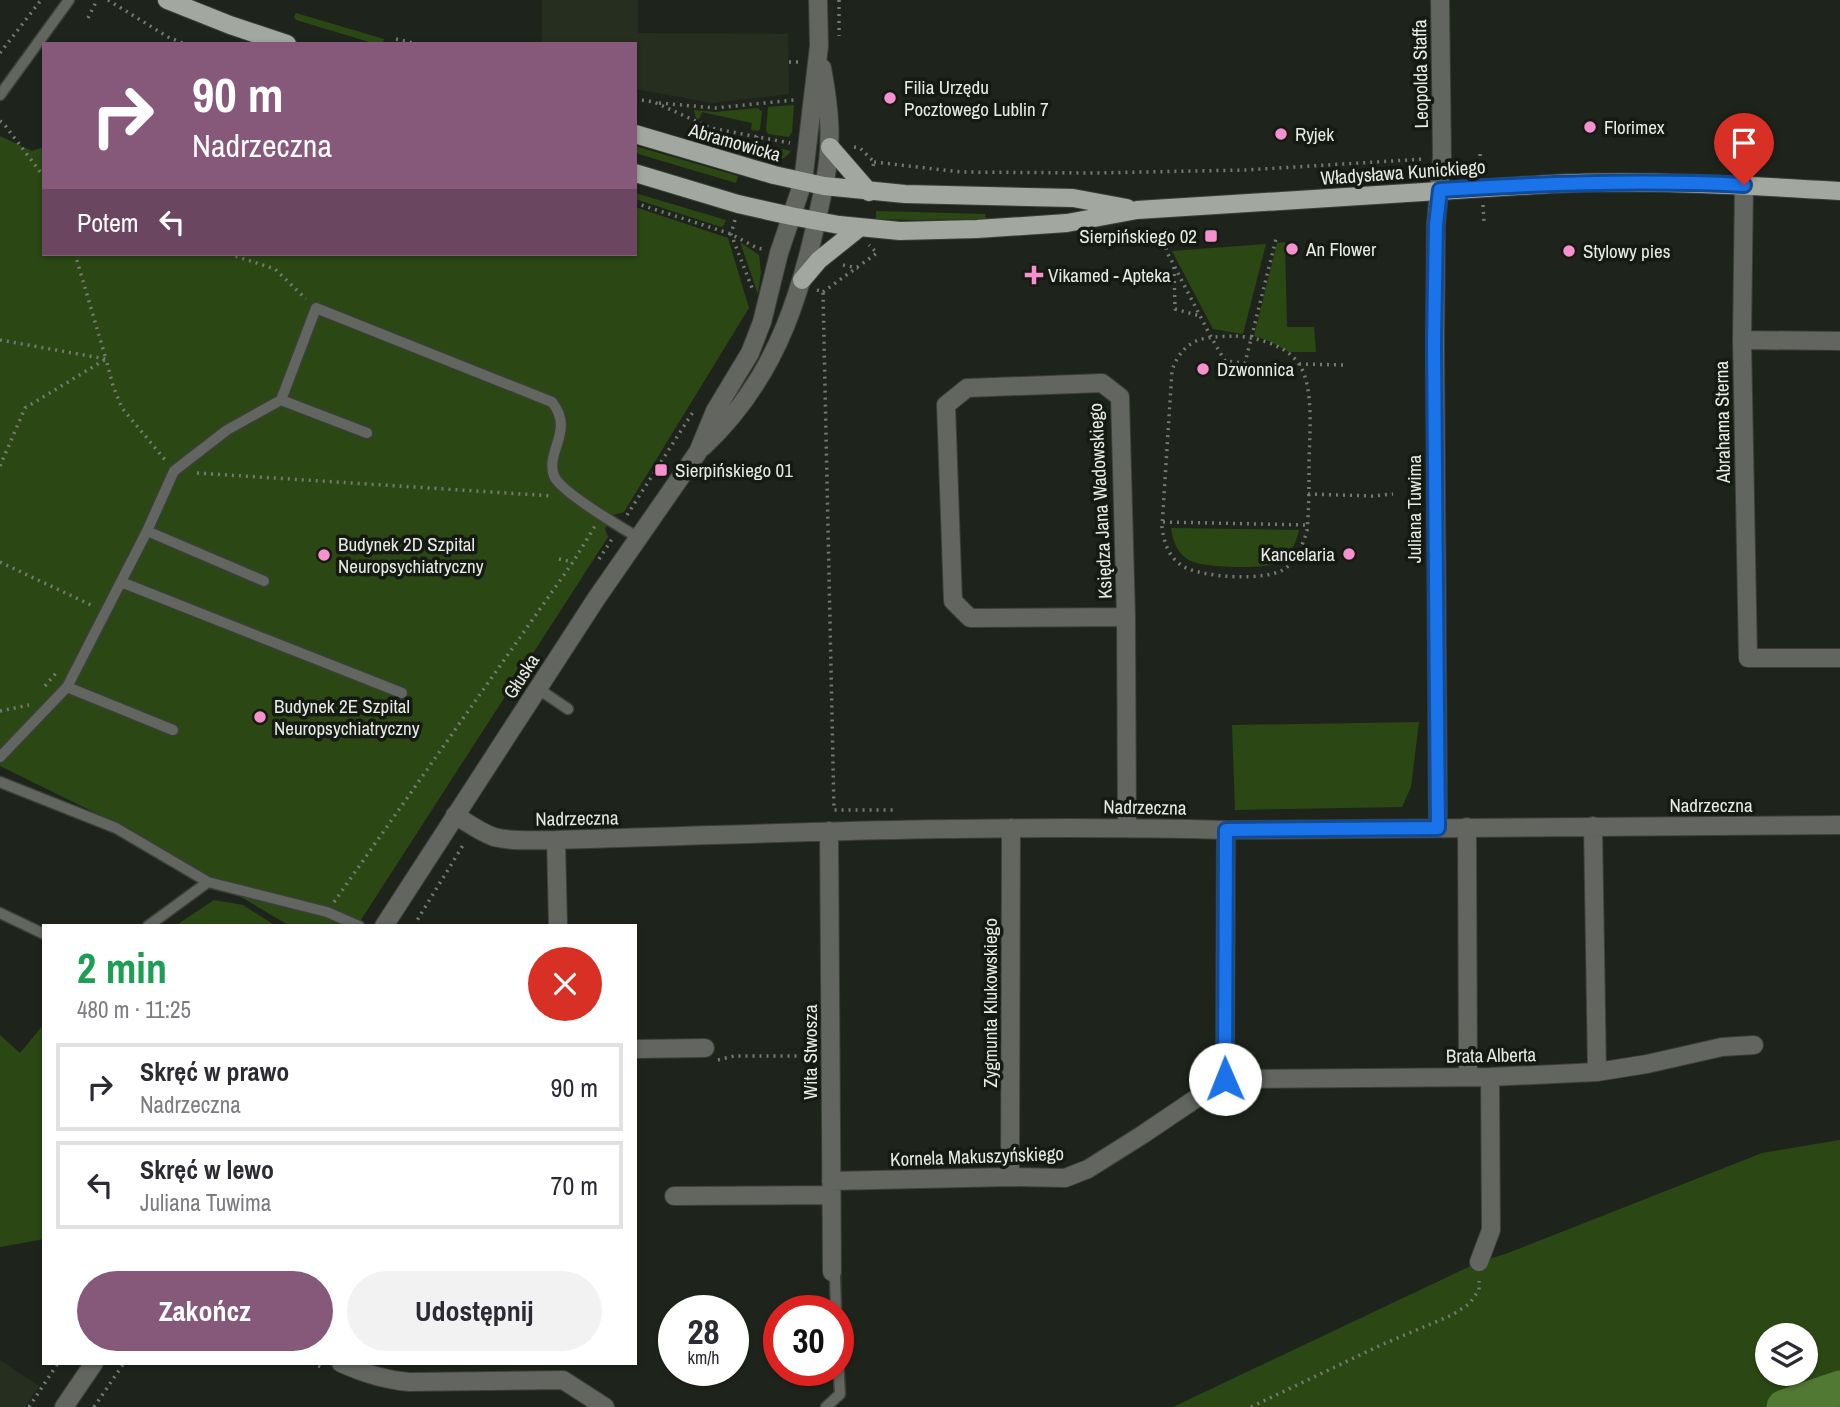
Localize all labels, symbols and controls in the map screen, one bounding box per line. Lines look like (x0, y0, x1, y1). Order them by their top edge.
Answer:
street label: Leopolda Staffa (1406, 19, 1434, 129)
text: 90 m (192, 61, 284, 127)
icon: right (77, 70, 168, 161)
place label: Filia Urzędu Pocztowego Lublin 7 (904, 74, 1049, 122)
marker: Filia Urzędu Pocztowego Lublin 7 (882, 90, 898, 106)
pin (1714, 113, 1774, 185)
place label: Florimex (1604, 114, 1665, 140)
street label: Abramowicka (685, 116, 784, 168)
marker: Florimex (1582, 119, 1598, 135)
place label: Ryjek (1295, 121, 1334, 147)
text: Nadrzeczna (192, 124, 332, 167)
icon: arrive (1725, 124, 1763, 162)
marker: Ryjek (1273, 126, 1289, 142)
street label: Władysława Kunickiego (1320, 153, 1486, 191)
icon: left (153, 203, 191, 241)
text: Potem (77, 205, 139, 240)
place label: Sierpińskiego 02 (1079, 223, 1197, 249)
marker: Sierpińskiego 02 (1203, 228, 1219, 244)
place label: An Flower (1305, 236, 1377, 262)
place label: Stylowy pies (1583, 238, 1671, 264)
marker: An Flower (1284, 241, 1300, 257)
marker: Stylowy pies (1561, 243, 1577, 259)
place label: Vikamed - Apteka (1048, 262, 1171, 288)
marker: Vikamed - Apteka (1026, 267, 1042, 283)
place label: Dzwonnica (1217, 356, 1294, 382)
street label: Abrahama Sterna (1708, 360, 1736, 484)
marker: Dzwonnica (1195, 361, 1211, 377)
street label: Księdza Jana Wadowskiego (1082, 402, 1118, 600)
street label: Juliana Tuwima (1401, 454, 1427, 563)
place label: Sierpińskiego 01 (675, 457, 793, 483)
marker: Sierpińskiego 01 (653, 462, 669, 478)
place label: Budynek 2D Szpital Neuropsychiatryczny (338, 531, 484, 579)
place label: Kancelaria (1261, 541, 1335, 567)
marker: Kancelaria (1341, 546, 1357, 562)
marker: Budynek 2D Szpital Neuropsychiatryczny (316, 547, 332, 563)
street label: Głuska (497, 648, 545, 703)
place label: Budynek 2E Szpital Neuropsychiatryczny (274, 693, 420, 741)
marker: Budynek 2E Szpital Neuropsychiatryczny (252, 709, 268, 725)
street label: Nadrzeczna (1669, 792, 1753, 818)
street label: Nadrzeczna (1103, 793, 1187, 821)
street label: Nadrzeczna (535, 804, 619, 832)
street label: Zygmunta Klukowskiego (977, 918, 1003, 1088)
text: 2 min (77, 940, 167, 996)
button: close (528, 947, 602, 1021)
text: 480 m · 11:25 (77, 994, 191, 1025)
street label: Wita Stwosza (797, 1004, 823, 1100)
street label: Brata Alberta (1446, 1041, 1537, 1069)
position arrow (1188, 1042, 1262, 1116)
text: Skręć w prawo (140, 1054, 289, 1089)
icon: right (81, 1068, 119, 1106)
text: 90 m (551, 1070, 598, 1105)
text: Nadrzeczna (140, 1089, 241, 1120)
street label: Kornela Makuszyńskiego (890, 1140, 1064, 1172)
text: Skręć w lewo (140, 1152, 274, 1187)
icon: left (81, 1166, 119, 1204)
text: 70 m (551, 1168, 598, 1203)
text: Juliana Tuwima (140, 1187, 271, 1218)
button: Zakończ (77, 1271, 333, 1351)
button: Udostępnij (347, 1271, 602, 1351)
speed limit sign: 30 (763, 1295, 854, 1386)
text: 28 (688, 1308, 719, 1355)
map controls (1755, 1323, 1818, 1386)
button: layers (1755, 1323, 1818, 1386)
text: km/h (688, 1345, 720, 1370)

